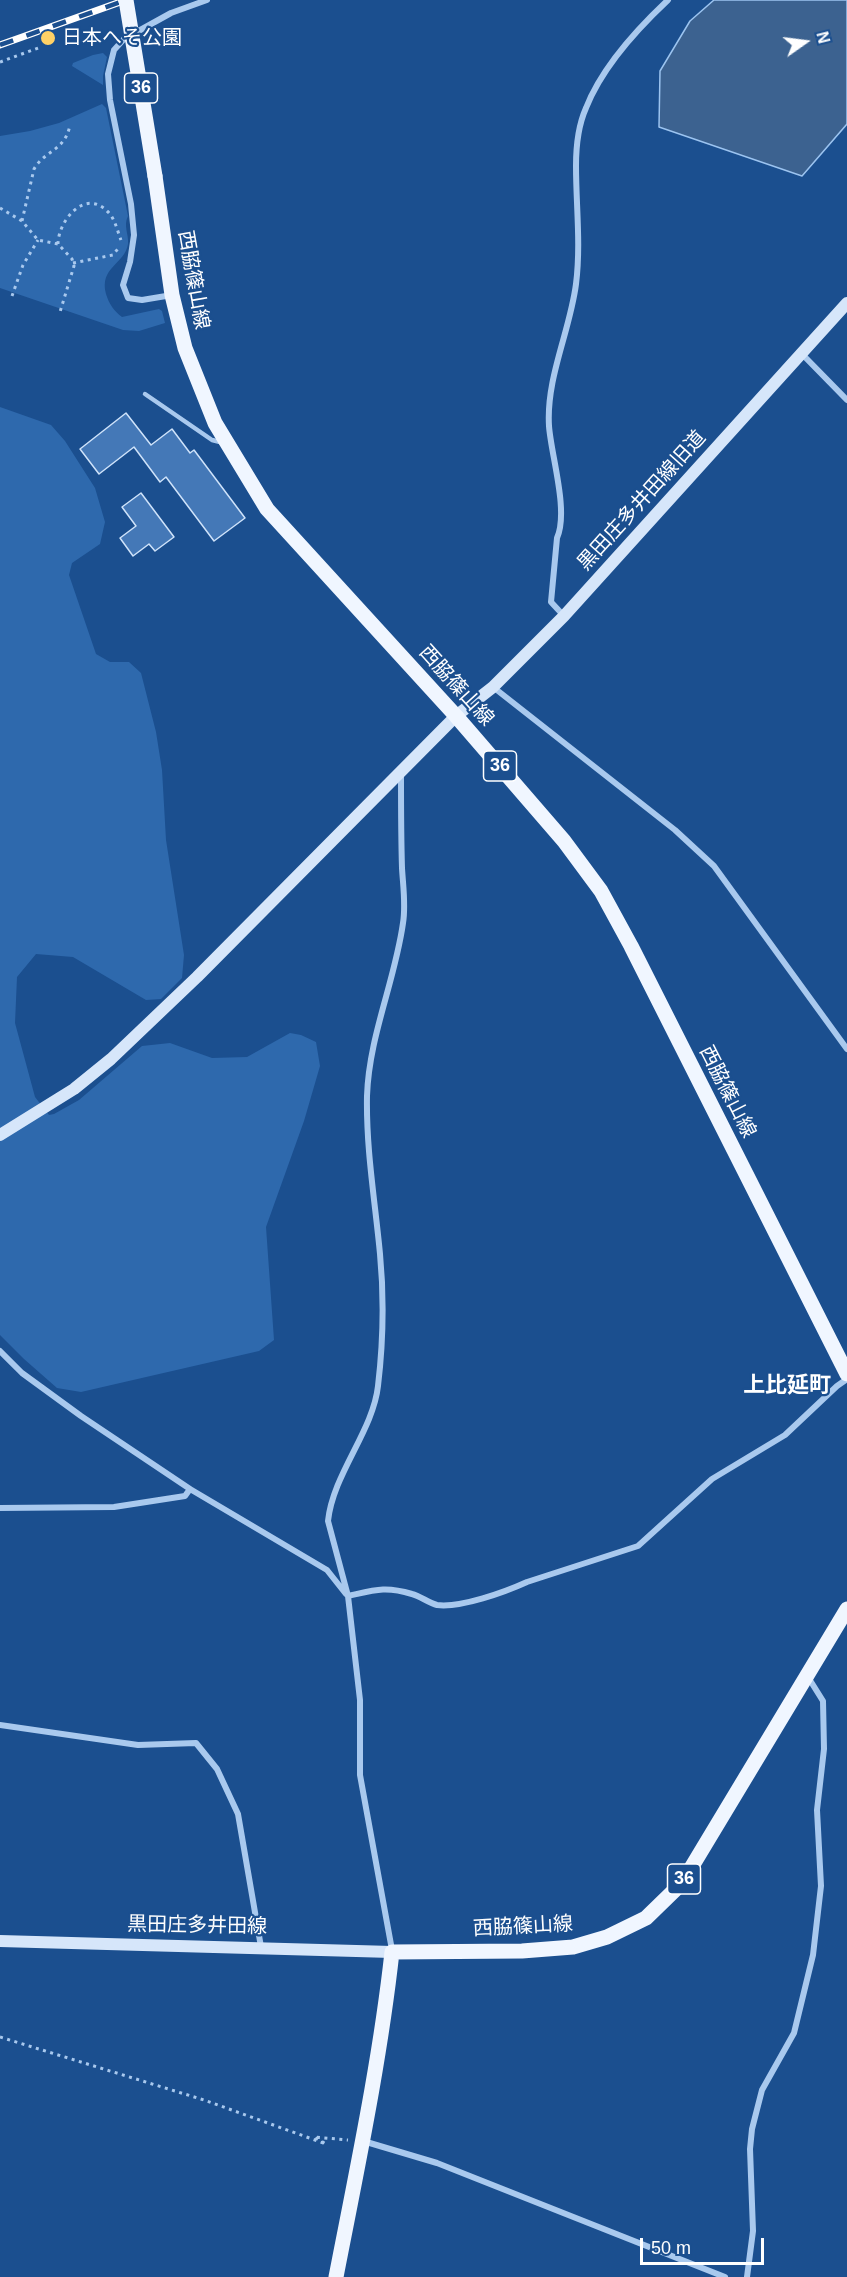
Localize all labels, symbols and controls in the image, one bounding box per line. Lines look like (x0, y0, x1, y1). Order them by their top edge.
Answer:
north arrow (775, 12, 835, 72)
place label: 日本へそ公園 (62, 26, 182, 50)
marker: 日本へそ公園 (39, 29, 57, 47)
text: N (813, 30, 833, 45)
road number: 36 (124, 73, 158, 103)
street label: 西脇篠山線 (172, 229, 214, 331)
street label: 黒田庄多井田線旧道 (573, 426, 711, 576)
street label: 西脇篠山線 (414, 641, 498, 731)
road number: 36 (484, 751, 516, 781)
street label: 西脇篠山線 (694, 1042, 760, 1142)
district label: 上比延町 (743, 1373, 831, 1399)
road number: 36 (668, 1864, 700, 1894)
street label: 西脇篠山線 (472, 1912, 574, 1942)
street label: 黒田庄多井田線 (127, 1913, 267, 1939)
scale bar (643, 2226, 768, 2264)
text: 50 m (651, 2238, 691, 2258)

